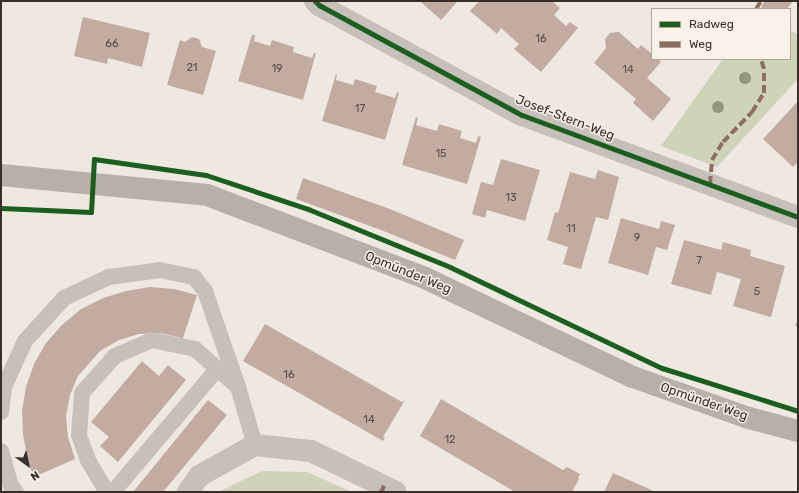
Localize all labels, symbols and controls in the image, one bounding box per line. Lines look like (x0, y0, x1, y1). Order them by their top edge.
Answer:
legend (651, 8, 791, 60)
text: Radweg (689, 17, 734, 31)
house number: 16 (535, 32, 547, 46)
house number: 66 (105, 37, 119, 51)
text: Weg (689, 37, 712, 51)
house number: 21 (186, 61, 198, 75)
house number: 19 (271, 62, 283, 76)
house number: 14 (622, 63, 634, 77)
street label: Josef-Stern-Weg (513, 92, 617, 144)
house number: 17 (355, 102, 365, 116)
house number: 15 (435, 147, 447, 161)
house number: 13 (505, 191, 517, 205)
house number: 11 (566, 222, 576, 236)
house number: 9 (634, 231, 640, 245)
street label: Opmünder Weg (362, 249, 454, 297)
house number: 7 (696, 254, 702, 268)
house number: 5 (754, 285, 760, 299)
house number: 16 (283, 368, 295, 382)
street label: Opmünder Weg (658, 380, 750, 424)
house number: 14 (363, 413, 375, 427)
house number: 12 (444, 433, 456, 447)
north arrow (8, 445, 48, 485)
text: N (28, 468, 42, 483)

